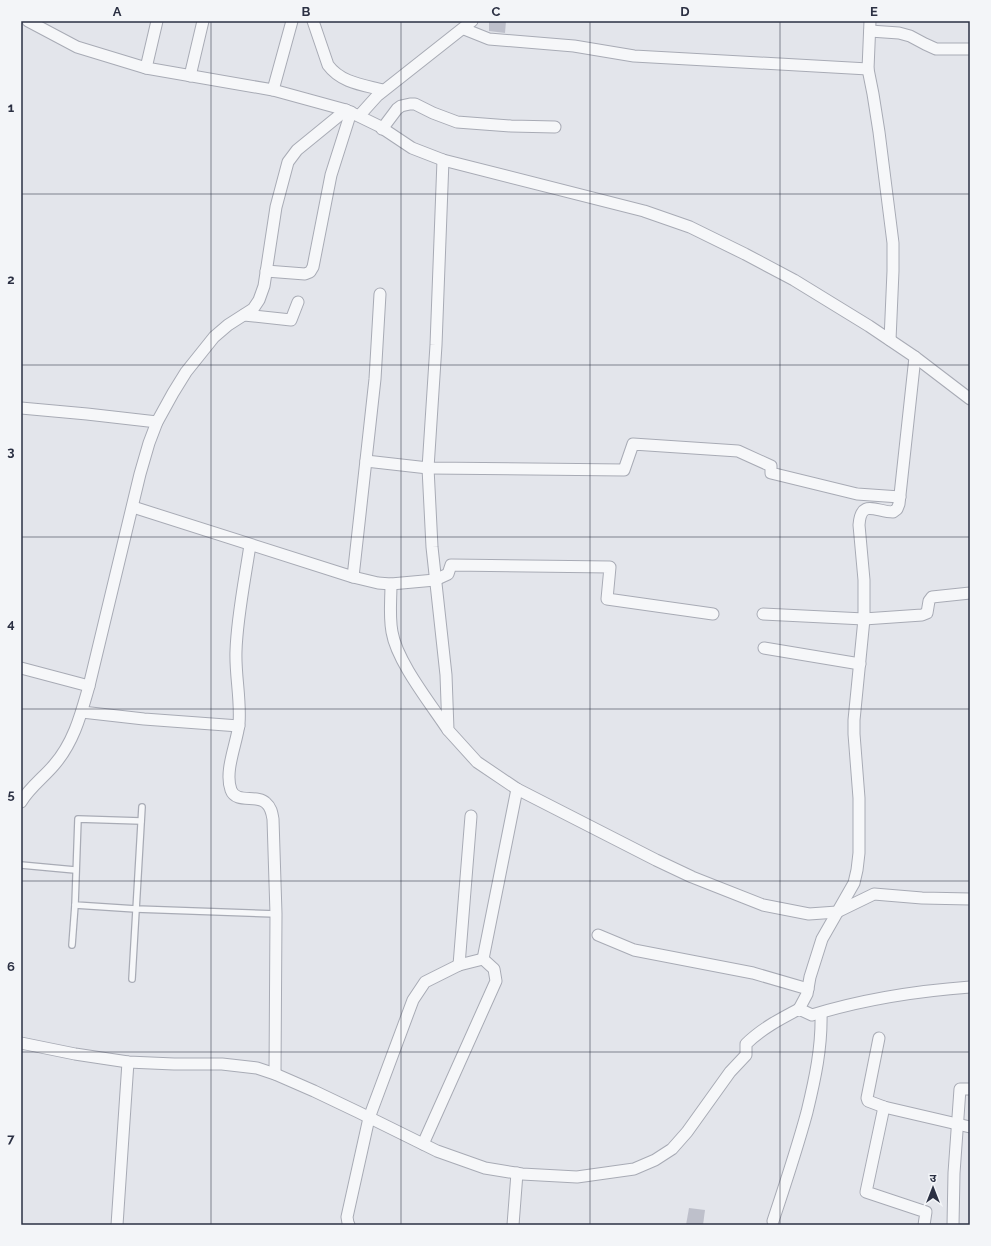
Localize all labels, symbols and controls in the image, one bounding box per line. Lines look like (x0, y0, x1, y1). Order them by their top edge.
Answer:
text: A (113, 4, 122, 19)
text: B (302, 4, 311, 19)
text: C (492, 4, 501, 19)
text: D (680, 4, 690, 19)
text: E (870, 4, 878, 19)
text: 1 (8, 100, 15, 115)
text: 2 (7, 272, 15, 287)
text: 3 (7, 444, 15, 459)
text: 4 (7, 616, 15, 631)
text: 5 (7, 787, 15, 802)
text: 6 (7, 959, 15, 974)
text: 7 (7, 1131, 15, 1146)
north arrow (913, 1168, 953, 1208)
text: उ (930, 1172, 937, 1185)

